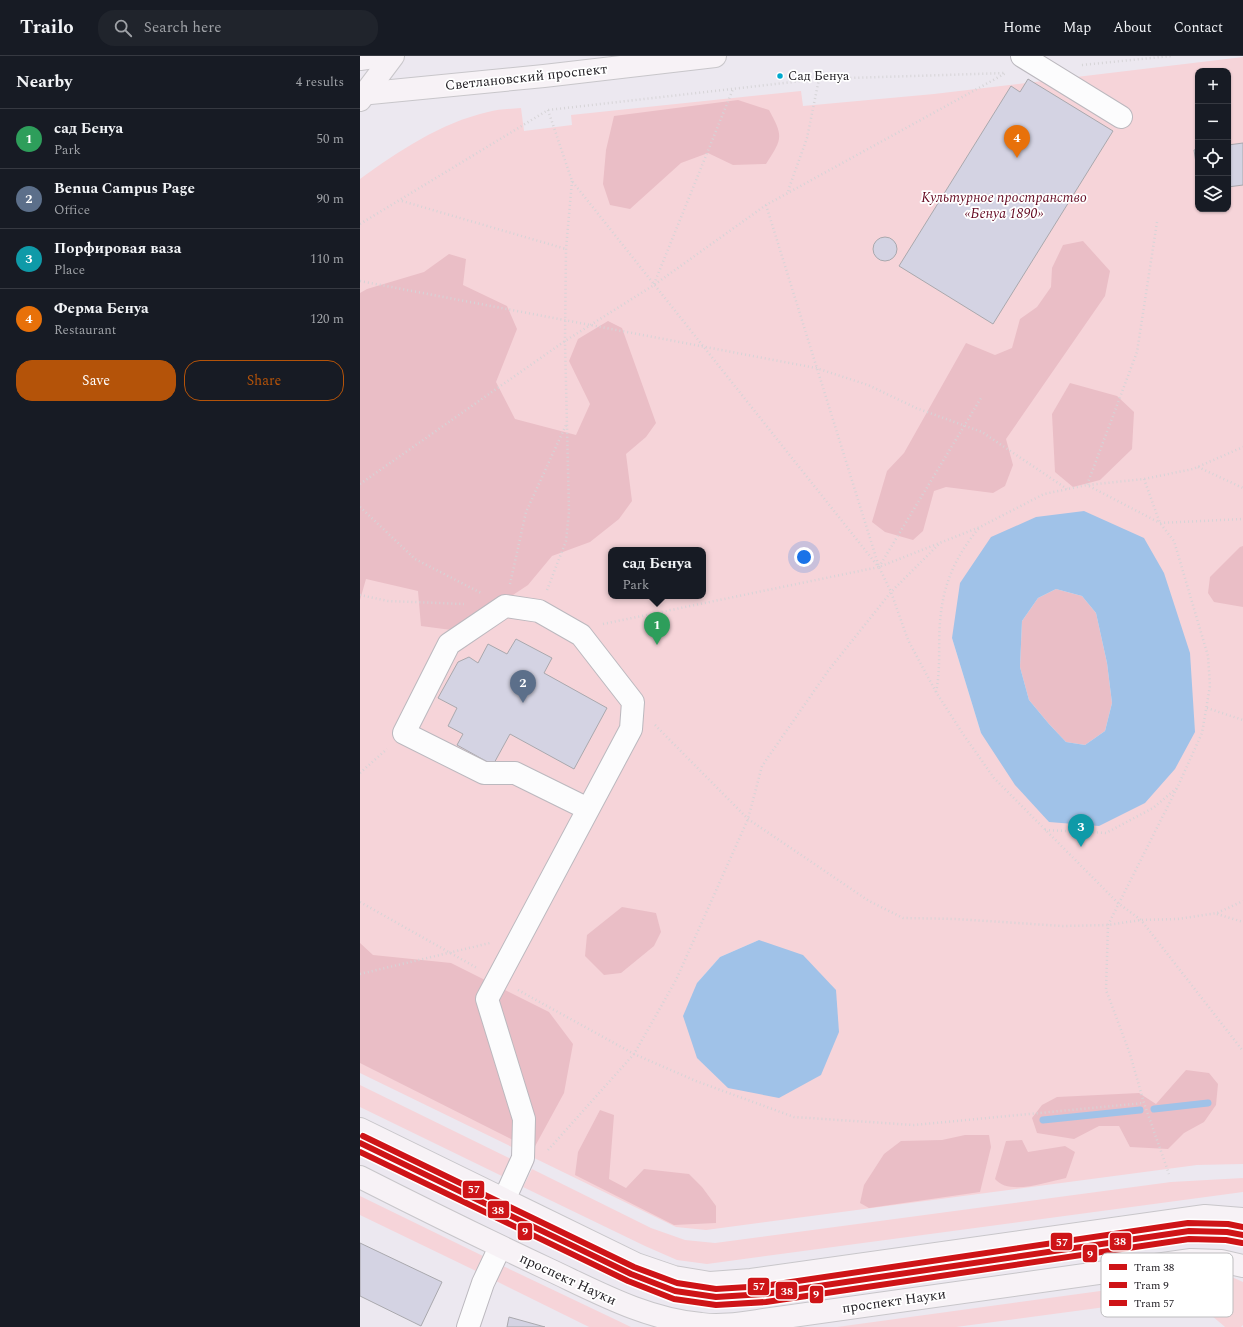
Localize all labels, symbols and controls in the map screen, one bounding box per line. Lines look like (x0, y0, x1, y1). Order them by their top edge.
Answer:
search box (98, 10, 378, 46)
text: Trailo (20, 13, 74, 42)
text: Search here (144, 16, 221, 39)
icon: search (112, 17, 134, 39)
text: Home (1003, 17, 1041, 38)
text: Map (1063, 17, 1091, 38)
text: About (1113, 17, 1152, 38)
text: Contact (1174, 17, 1223, 38)
street label: Светлановский проспект (444, 58, 608, 96)
place label: Сад Бенуа (788, 66, 850, 86)
map controls (1195, 68, 1231, 212)
button: + (1195, 68, 1231, 104)
text: Nearby (16, 69, 72, 95)
marker: Сад Бенуа (775, 71, 785, 81)
text: 4 results (296, 72, 344, 92)
button: − (1195, 104, 1231, 140)
text: сад Бенуа (54, 117, 123, 140)
pin: 4 (1004, 125, 1030, 158)
text: 1 (25, 129, 33, 149)
text: 50 m (317, 129, 344, 149)
text: Park (54, 140, 81, 160)
button: locate (1195, 140, 1231, 176)
button: layers (1195, 176, 1231, 212)
text: Benua Campus Page (54, 177, 195, 200)
park label: Культурное пространство «Бенуа 1890» (921, 187, 1087, 224)
text: 2 (25, 189, 33, 209)
text: 90 m (317, 189, 344, 209)
text: Office (54, 200, 90, 220)
text: Порфировая ваза (54, 237, 181, 260)
text: 3 (25, 249, 33, 269)
text: 110 m (310, 249, 344, 269)
text: Place (54, 260, 85, 280)
text: Ферма Бенуа (54, 297, 149, 320)
text: 4 (25, 309, 33, 329)
text: 120 m (310, 309, 344, 329)
text: Restaurant (54, 320, 116, 340)
button: Save (16, 360, 176, 401)
button: Share (184, 360, 344, 401)
popup (608, 547, 706, 599)
your location (794, 547, 814, 567)
text: сад Бенуа (622, 552, 692, 575)
text: Park (622, 575, 649, 595)
pin: 1 (644, 612, 670, 645)
pin: 2 (510, 670, 536, 703)
pin: 3 (1068, 814, 1094, 847)
line badge: 57 (462, 1180, 485, 1199)
text: 57 (468, 1181, 480, 1198)
line badge: 38 (487, 1200, 510, 1219)
text: 38 (492, 1202, 504, 1219)
line badge: 9 (517, 1222, 533, 1241)
text: 9 (522, 1223, 528, 1240)
line badge: 57 (1050, 1232, 1073, 1251)
line badge: 38 (1109, 1232, 1132, 1251)
text: 38 (1114, 1233, 1126, 1250)
text: 57 (1056, 1234, 1068, 1251)
line badge: 9 (1082, 1244, 1098, 1263)
text: 9 (1087, 1246, 1093, 1263)
street label: проспект Науки (516, 1247, 620, 1311)
legend (1101, 1253, 1233, 1317)
text: Tram 38 (1134, 1259, 1175, 1276)
line badge: 57 (747, 1277, 770, 1296)
text: Tram 9 (1134, 1277, 1169, 1294)
text: 57 (753, 1278, 765, 1295)
line badge: 38 (775, 1281, 798, 1300)
text: 38 (781, 1283, 793, 1300)
street label: проспект Науки (841, 1283, 947, 1319)
line badge: 9 (809, 1285, 824, 1304)
text: 9 (813, 1286, 819, 1303)
text: Tram 57 (1134, 1295, 1175, 1312)

